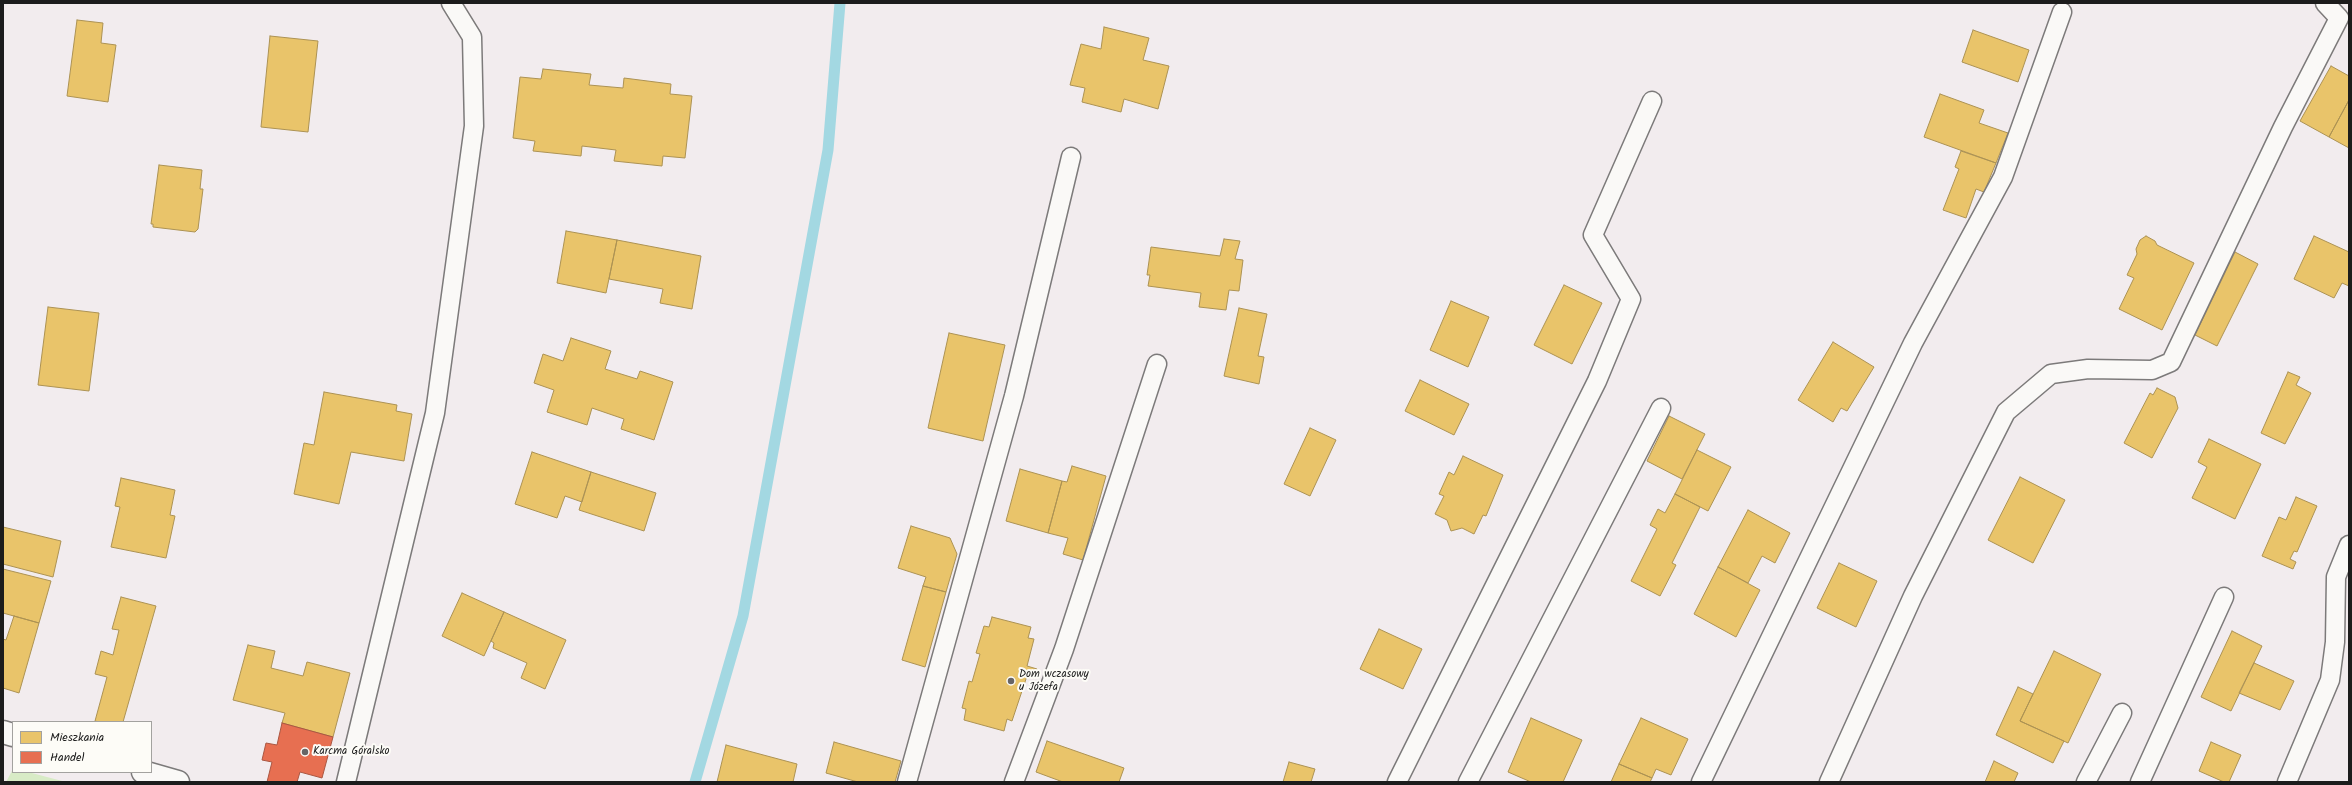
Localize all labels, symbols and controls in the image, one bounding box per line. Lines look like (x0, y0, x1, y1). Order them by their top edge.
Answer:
place label: Dom wczasowy u Józefa (1019, 668, 1089, 694)
marker: Dom wczasowy u Józefa (1006, 676, 1016, 686)
legend (12, 721, 152, 773)
text: Mieszkania (50, 728, 104, 747)
place label: Karcma Góralsko (313, 745, 390, 759)
marker: Karcma Góralsko (300, 747, 310, 757)
text: Handel (50, 748, 84, 767)

